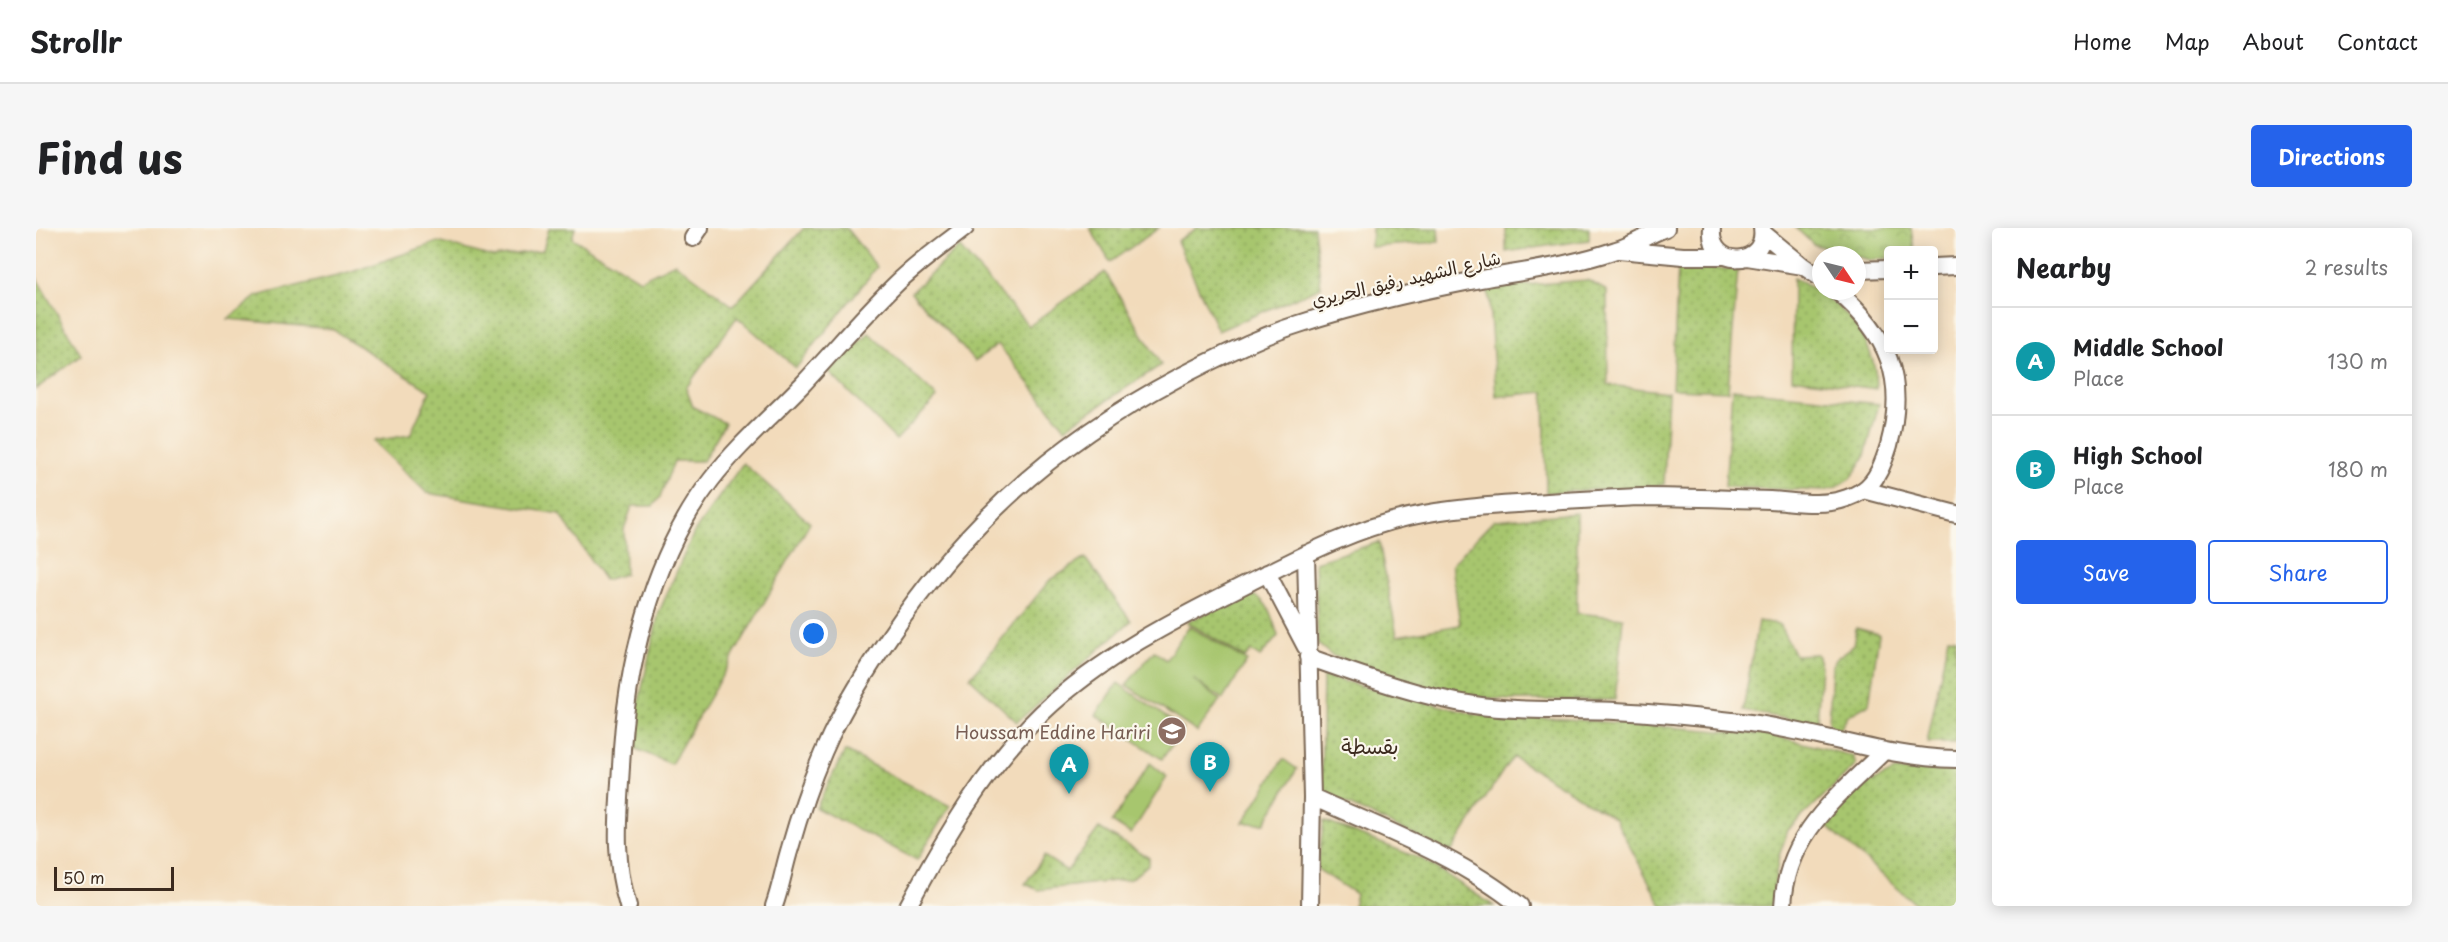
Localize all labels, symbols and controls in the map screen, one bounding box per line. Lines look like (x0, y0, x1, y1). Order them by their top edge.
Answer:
text: Strollr (30, 20, 122, 63)
text: Home (2073, 25, 2132, 57)
text: Map (2165, 25, 2210, 57)
text: About (2243, 25, 2304, 57)
text: Contact (2337, 25, 2418, 57)
text: Find us (36, 125, 183, 188)
button: Directions (2251, 125, 2412, 187)
street label: شارع الشهيد رفيق الحريري (1309, 243, 1503, 314)
north arrow (1812, 246, 1866, 300)
map controls (1884, 246, 1938, 354)
button: + (1884, 246, 1938, 300)
text: Nearby (2016, 248, 2111, 287)
text: 2 results (2305, 252, 2388, 282)
button: − (1884, 300, 1938, 354)
text: Middle School (2073, 330, 2224, 363)
text: A (2028, 346, 2043, 376)
text: 130 m (2328, 346, 2388, 376)
text: Place (2073, 363, 2124, 393)
text: High School (2073, 438, 2203, 471)
text: B (2029, 454, 2042, 484)
text: 180 m (2328, 454, 2388, 484)
text: Place (2073, 471, 2124, 501)
button: Save (2016, 540, 2196, 604)
button: Share (2208, 540, 2388, 604)
your location (799, 619, 828, 648)
school or university icon: Houssam Eddine Hariri (1156, 715, 1188, 747)
place label: Houssam Eddine Hariri (955, 718, 1151, 745)
district label: بقسطة (1341, 729, 1399, 761)
pin: B (1190, 742, 1230, 792)
pin: A (1050, 744, 1088, 794)
scale bar (54, 864, 174, 892)
text: 50 m (63, 865, 104, 889)

